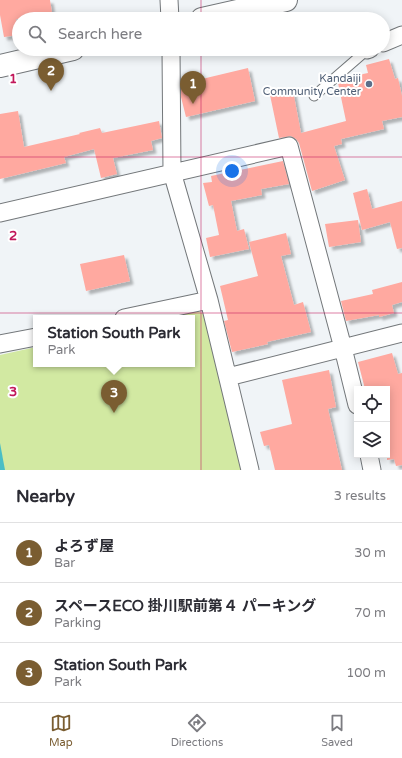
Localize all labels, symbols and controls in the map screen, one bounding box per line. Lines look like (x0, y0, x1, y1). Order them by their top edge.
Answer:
search box (12, 12, 390, 56)
icon: search (26, 23, 48, 45)
text: Search here (58, 25, 142, 43)
pin: 2 (38, 58, 64, 91)
text: 1 (9, 71, 17, 87)
pin: 1 (180, 71, 206, 104)
place label: Kandaiji Community Center (263, 72, 362, 98)
marker: Kandaiji Community Center (364, 79, 374, 89)
your location (222, 161, 242, 181)
text: 2 (9, 228, 17, 244)
popup (33, 315, 195, 367)
text: Station South Park (48, 324, 180, 342)
text: Park (48, 342, 75, 358)
pin: 3 (101, 380, 127, 413)
text: 3 (9, 384, 17, 400)
map controls (354, 386, 390, 458)
button: locate (354, 386, 390, 422)
button: layers (354, 422, 390, 458)
text: Nearby (16, 486, 75, 507)
text: 3 results (334, 488, 386, 504)
text: よろず屋 (54, 537, 114, 555)
text: 1 (25, 545, 33, 561)
text: 30 m (354, 545, 386, 561)
text: Bar (54, 555, 75, 571)
text: スペースECO 掛川駅前第４ パーキング (54, 597, 316, 615)
text: 2 (25, 605, 33, 621)
text: 70 m (354, 605, 386, 621)
text: Parking (54, 615, 101, 631)
text: Station South Park (54, 656, 187, 674)
text: 3 (25, 665, 33, 681)
text: 100 m (346, 665, 386, 681)
text: Park (54, 674, 82, 690)
tab: Map (49, 712, 73, 749)
tab: Directions (171, 712, 223, 749)
tab: Saved (321, 712, 353, 749)

